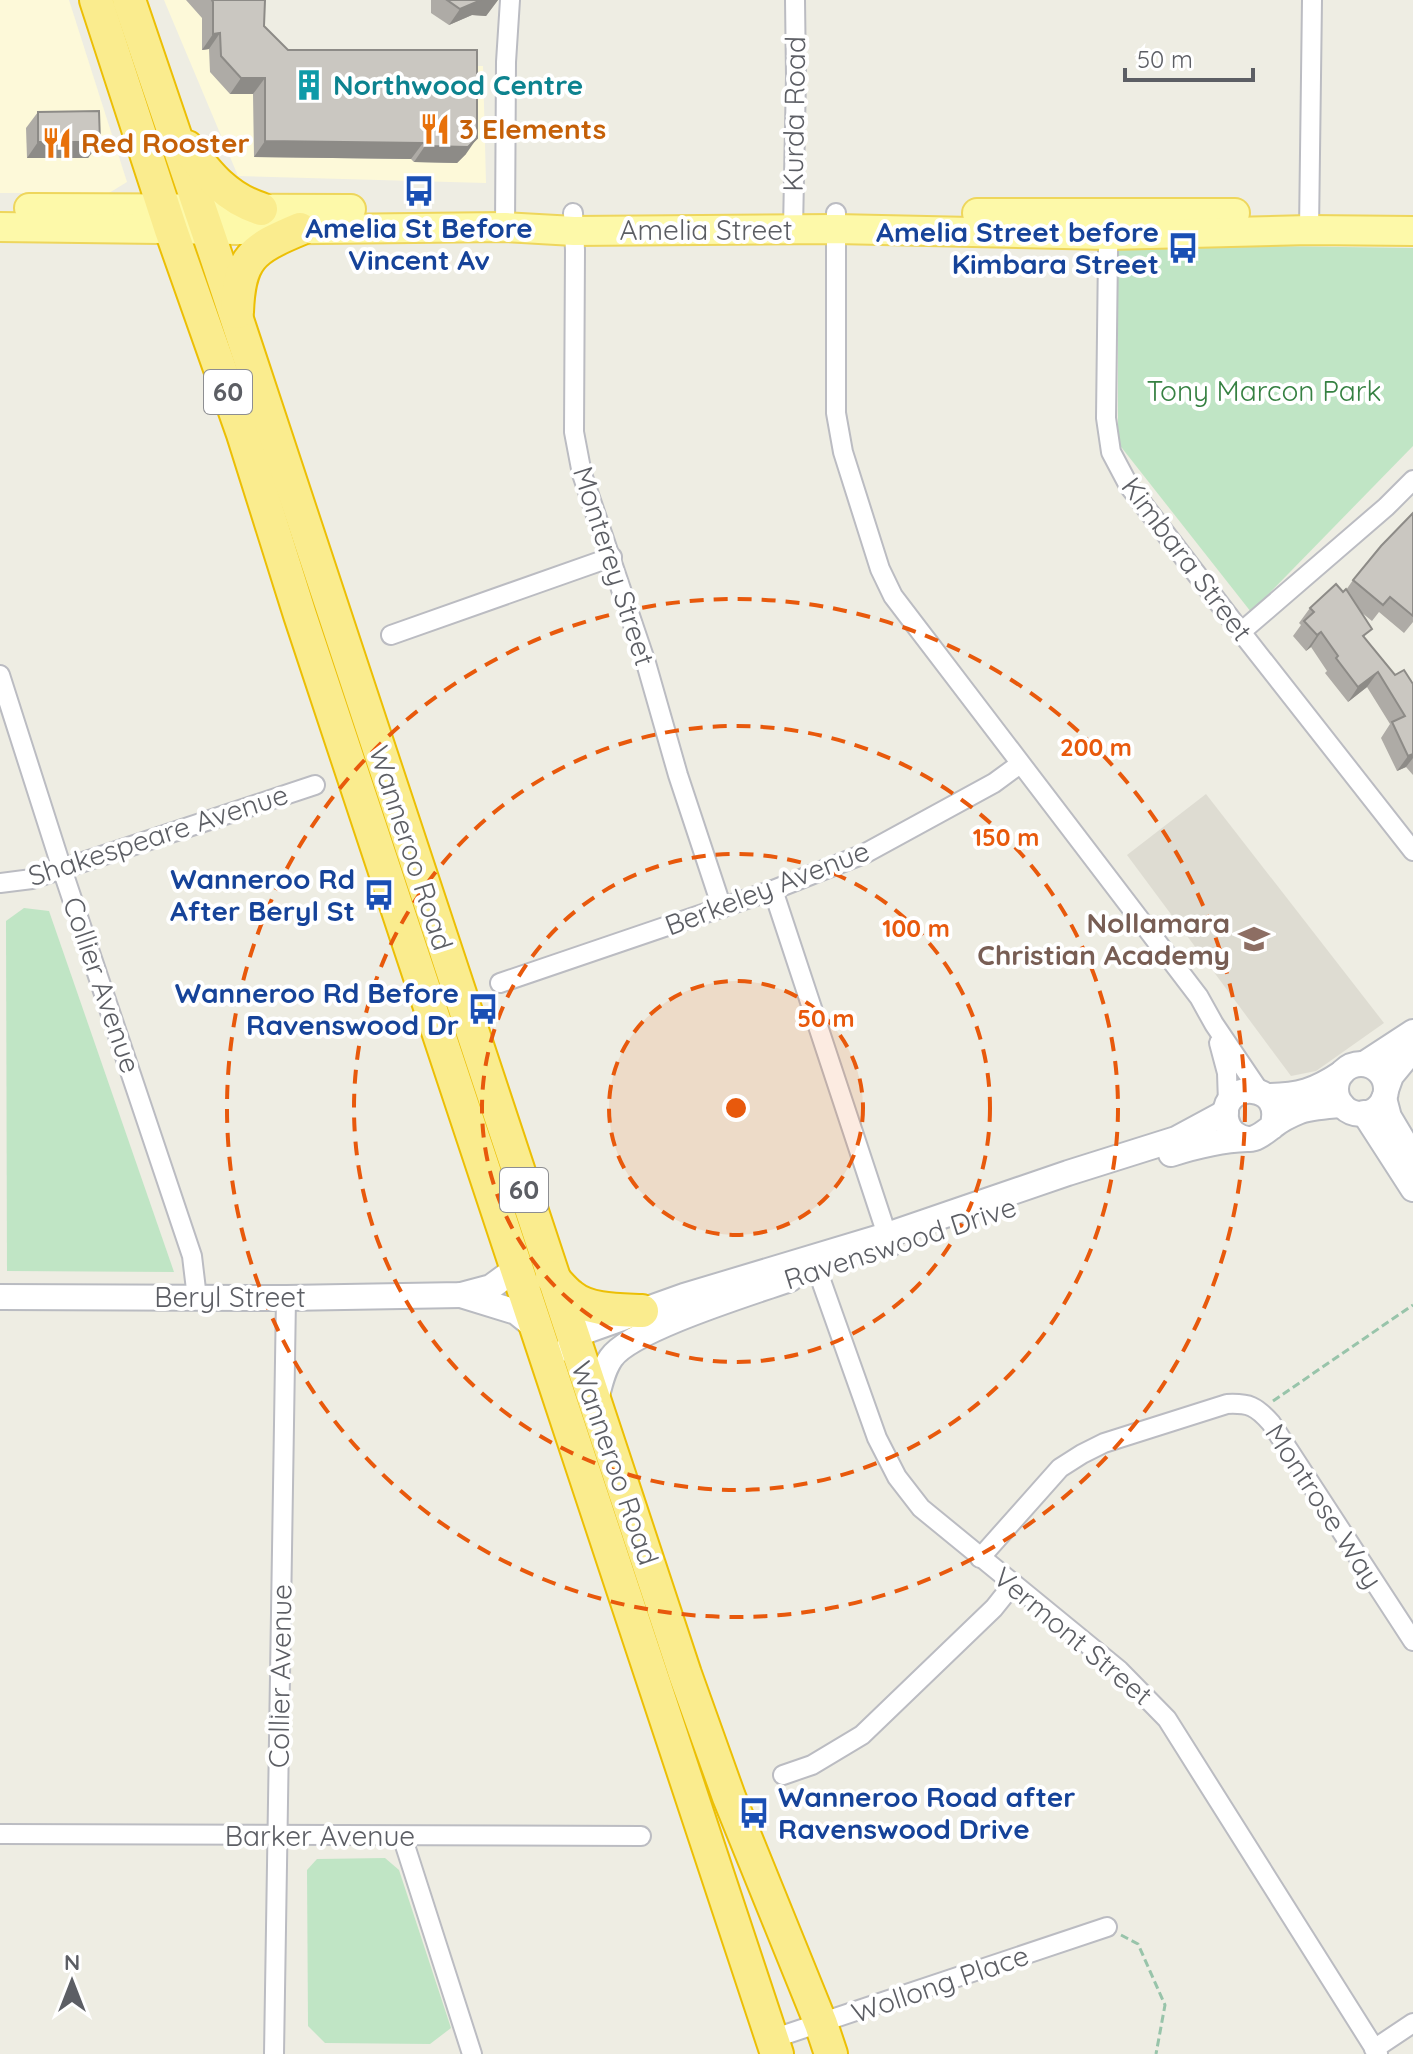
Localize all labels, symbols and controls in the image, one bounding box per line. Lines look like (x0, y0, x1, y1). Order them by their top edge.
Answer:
scale bar (1125, 32, 1253, 82)
street label: Kurda Road (775, 36, 812, 192)
text: 50 m (1137, 44, 1193, 74)
place label: Northwood Centre (333, 67, 583, 102)
building icon: Northwood Centre (292, 68, 326, 102)
place label: 3 Elements (459, 111, 606, 146)
restaurant icon: 3 Elements (418, 112, 452, 146)
place label: Red Rooster (81, 125, 250, 160)
restaurant icon: Red Rooster (40, 126, 74, 160)
bus stop icon: Amelia St Before Vincent Av (402, 174, 436, 208)
place label: Amelia St Before Vincent Av (305, 210, 533, 277)
street label: Amelia Street (619, 212, 793, 247)
place label: Amelia Street before Kimbara Street (876, 214, 1159, 281)
bus stop icon: Amelia Street before Kimbara Street (1166, 231, 1200, 265)
road number: 60 (204, 370, 252, 414)
park label: Tony Marcon Park (1147, 373, 1381, 408)
street label: Monterey Street (566, 462, 663, 670)
street label: Kimbara Street (1114, 470, 1260, 647)
text: 200 m (1060, 732, 1132, 762)
street label: Wanneroo Road (362, 741, 461, 955)
street label: Shakespeare Avenue (23, 776, 292, 893)
text: 150 m (973, 822, 1039, 852)
street label: Berkeley Avenue (660, 832, 874, 943)
place label: Wanneroo Rd After Beryl St (170, 861, 355, 928)
bus stop icon: Wanneroo Rd After Beryl St (362, 878, 396, 912)
street label: Collier Avenue (56, 892, 149, 1078)
place label: Nollamara Christian Academy (977, 905, 1230, 972)
text: 100 m (882, 913, 950, 943)
school or university icon: Nollamara Christian Academy (1237, 922, 1271, 956)
place label: Wanneroo Rd Before Ravenswood Dr (175, 975, 459, 1042)
bus stop icon: Wanneroo Rd Before Ravenswood Dr (466, 992, 500, 1026)
text: 50 m (797, 1003, 855, 1033)
centre of rings (722, 1094, 750, 1122)
road number: 60 (500, 1168, 548, 1212)
street label: Ravenswood Drive (779, 1188, 1020, 1297)
street label: Beryl Street (154, 1279, 306, 1314)
street label: Wanneroo Road (564, 1356, 667, 1569)
street label: Montrose Way (1258, 1417, 1391, 1595)
street label: Vermont Street (987, 1559, 1160, 1712)
street label: Collier Avenue (260, 1584, 299, 1768)
place label: Wanneroo Road after Ravenswood Drive (778, 1779, 1075, 1846)
bus stop icon: Wanneroo Road after Ravenswood Drive (737, 1796, 771, 1830)
street label: Barker Avenue (225, 1818, 415, 1853)
street label: Wollong Place (847, 1937, 1033, 2030)
north arrow (32, 1942, 112, 2022)
text: N (64, 1948, 80, 1976)

